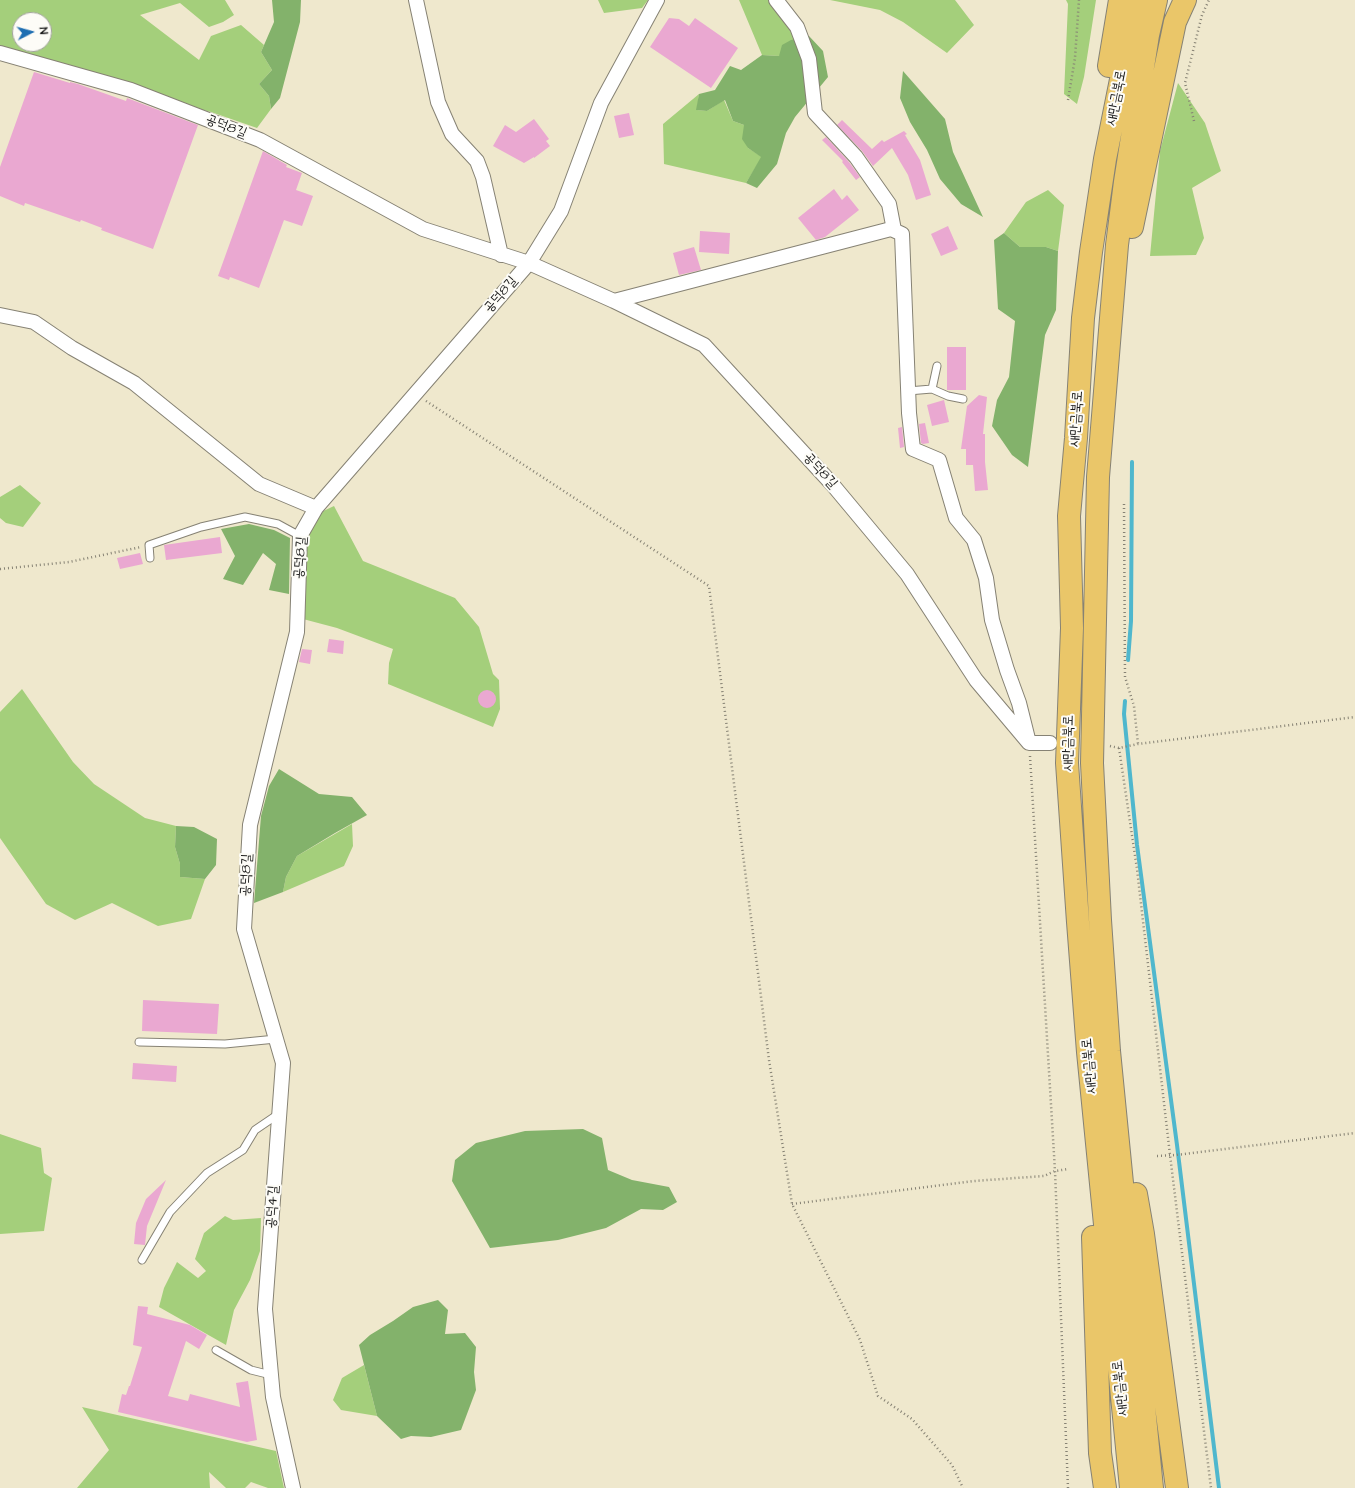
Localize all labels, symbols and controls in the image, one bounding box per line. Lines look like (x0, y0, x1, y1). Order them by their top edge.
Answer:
north arrow (12, 12, 52, 52)
text: N (36, 27, 51, 35)
street label: 새만금북로 (1103, 69, 1131, 127)
street label: 공덕8길 (203, 111, 249, 143)
street label: 공덕8길 (481, 273, 521, 317)
street label: 새만금북로 (1067, 390, 1087, 448)
street label: 공덕8길 (799, 449, 841, 493)
street label: 공덕8길 (291, 536, 311, 580)
street label: 새만금북로 (1060, 715, 1078, 771)
street label: 공덕8길 (237, 853, 257, 897)
street label: 새만금북로 (1079, 1037, 1101, 1095)
street label: 공덕4길 (263, 1185, 283, 1229)
street label: 새만금북로 (1110, 1359, 1132, 1417)

